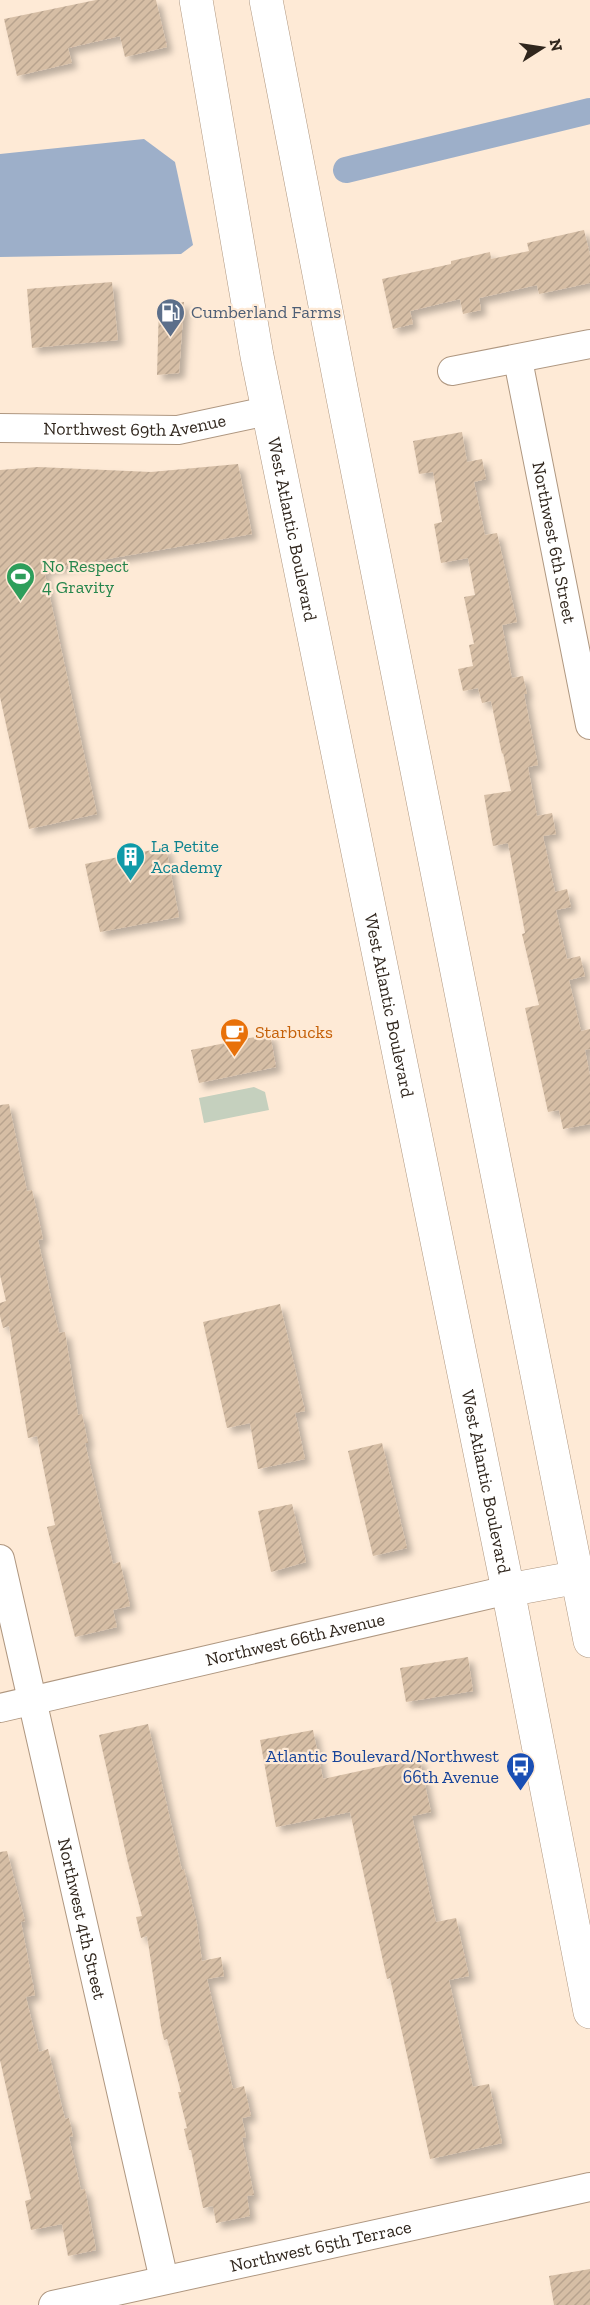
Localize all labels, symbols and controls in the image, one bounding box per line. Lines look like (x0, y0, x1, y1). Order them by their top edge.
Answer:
north arrow (512, 18, 572, 78)
text: N (546, 37, 567, 53)
fuel station icon: Cumberland Farms (154, 296, 186, 338)
place label: Cumberland Farms (191, 301, 341, 323)
street label: Northwest 69th Avenue (43, 409, 228, 441)
street label: West Atlantic Boulevard (263, 435, 322, 623)
street label: Northwest 6th Street (527, 460, 581, 626)
place label: No Respect 4 Gravity (42, 555, 129, 598)
sports icon: No Respect 4 Gravity (5, 560, 37, 602)
place label: La Petite Academy (151, 835, 223, 878)
building icon: La Petite Academy (114, 840, 146, 882)
street label: West Atlantic Boulevard (360, 912, 419, 1100)
cafe icon: Starbucks (218, 1016, 250, 1058)
place label: Starbucks (255, 1021, 333, 1043)
street label: West Atlantic Boulevard (457, 1388, 515, 1576)
street label: Northwest 66th Avenue (203, 1608, 387, 1671)
place label: Atlantic Boulevard/Northwest 66th Avenue (266, 1745, 499, 1788)
bus stop icon: Atlantic Boulevard/Northwest 66th Avenue (504, 1750, 536, 1792)
street label: Northwest 4th Street (53, 1836, 111, 2002)
street label: Northwest 65th Terrace (228, 2216, 413, 2277)

